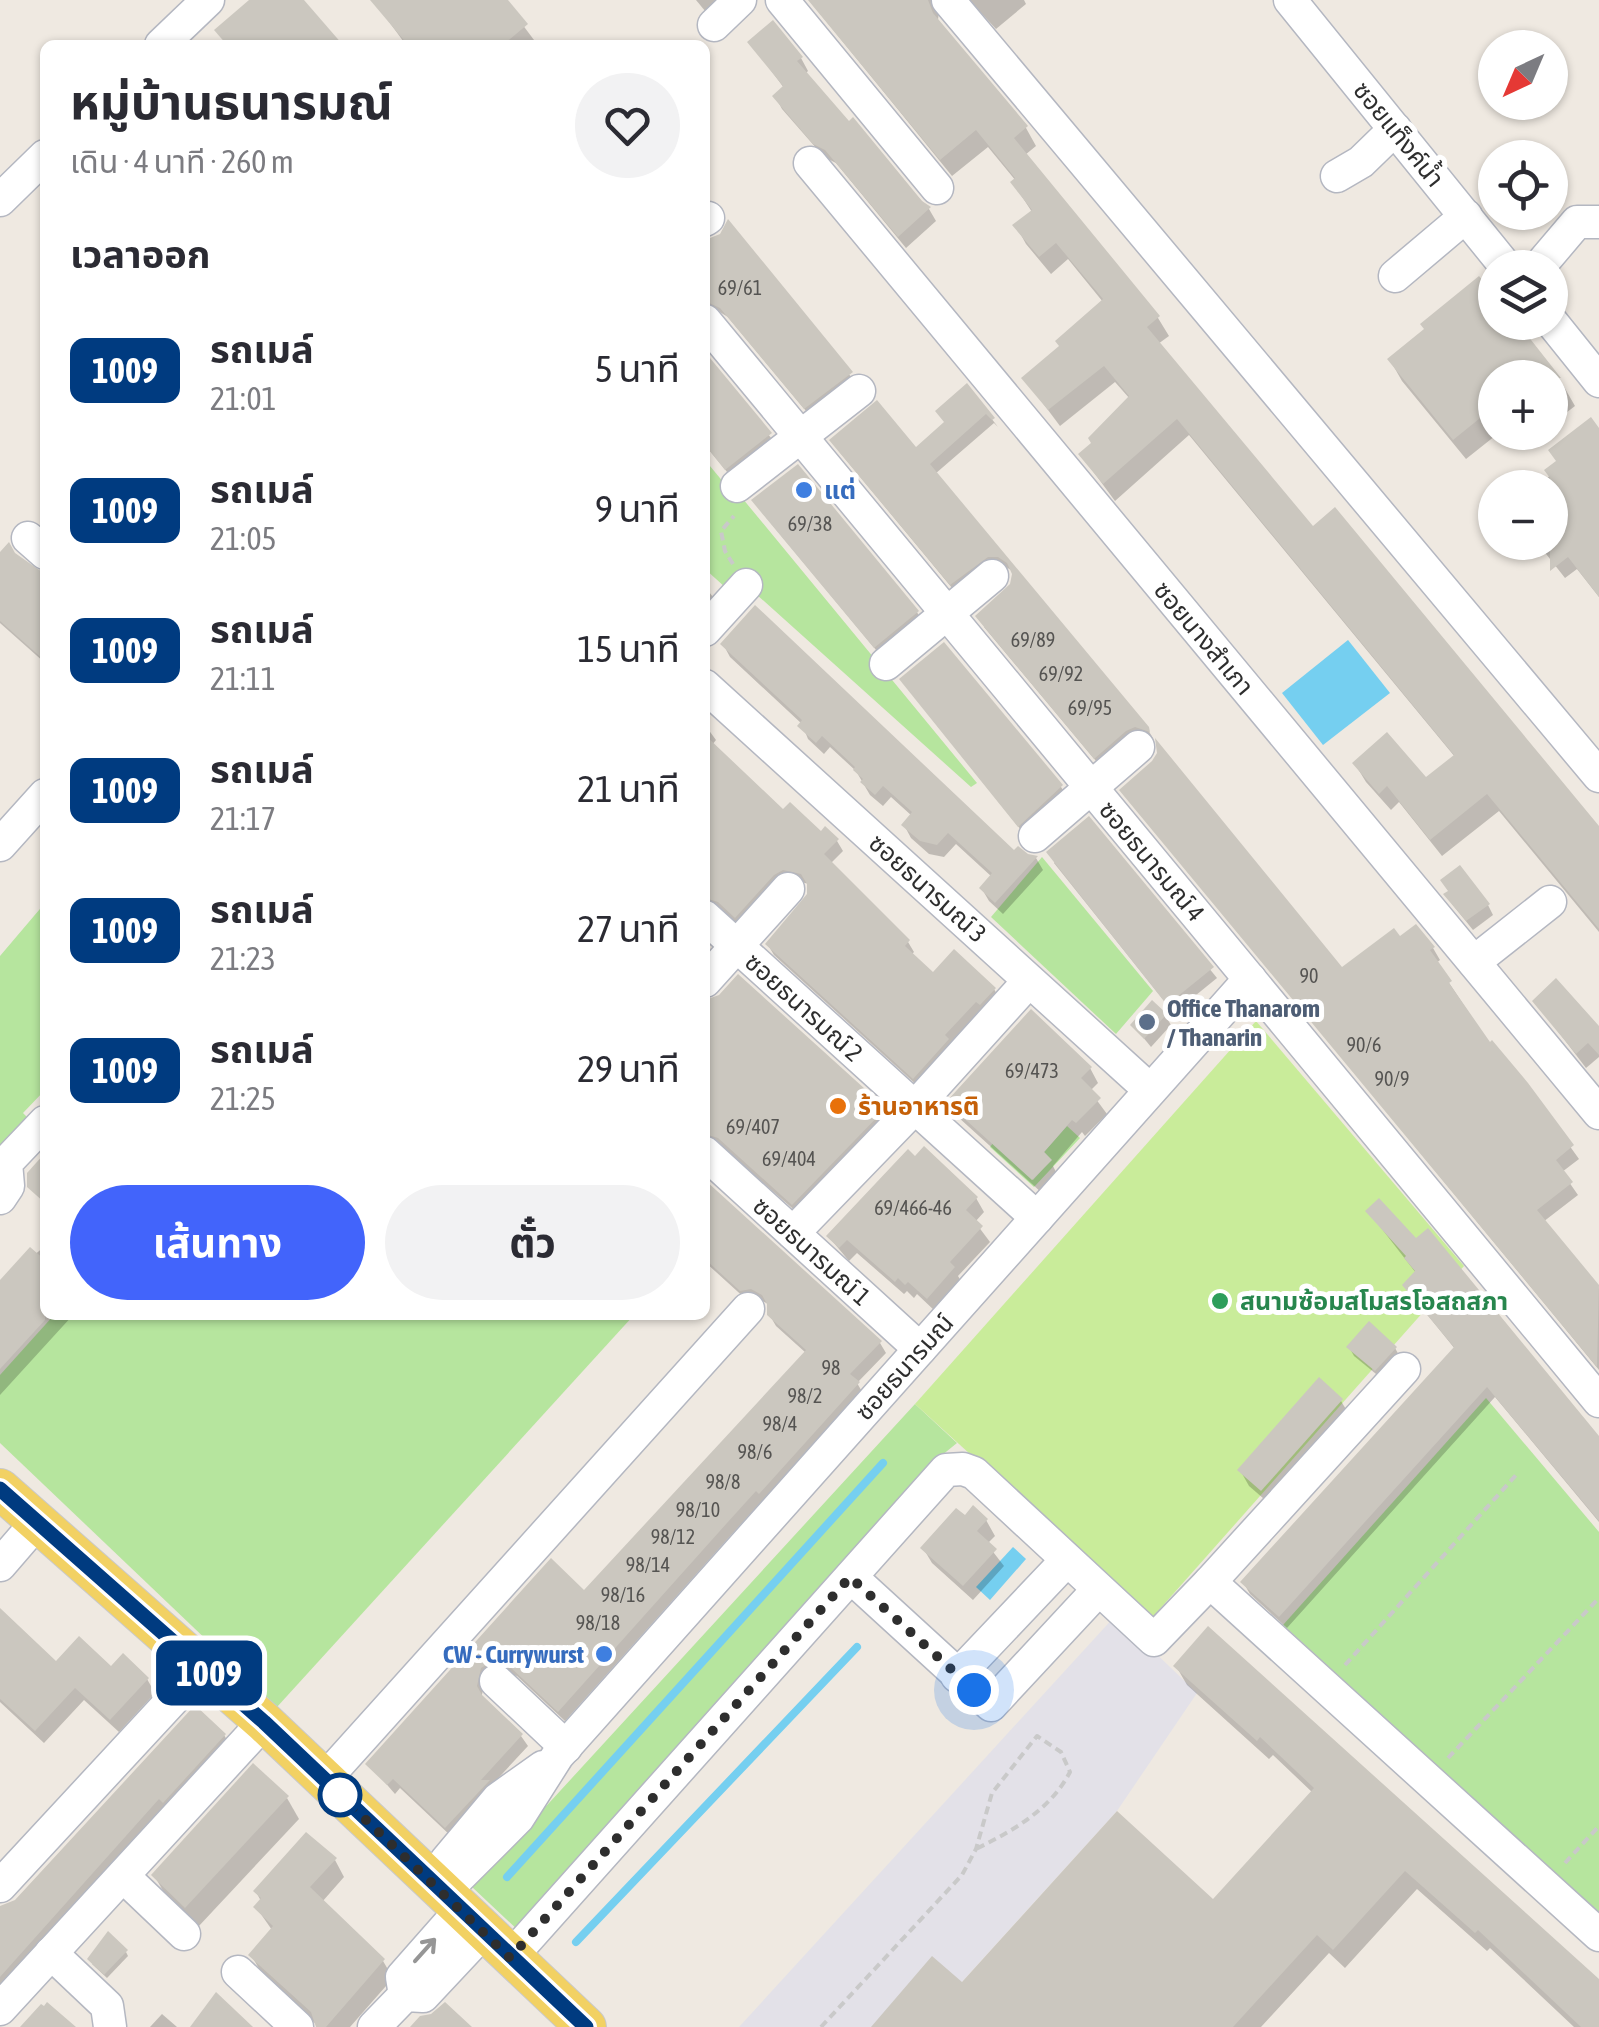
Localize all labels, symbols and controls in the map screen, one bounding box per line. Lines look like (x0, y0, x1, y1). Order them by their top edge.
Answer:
north arrow (1478, 30, 1568, 120)
map controls (1478, 30, 1568, 560)
button: heart (575, 73, 680, 178)
text: หมู่บ้านธนารมณ์ (70, 74, 393, 129)
street label: ซอยแท็งค์น้ำ (1348, 74, 1452, 192)
button: locate (1478, 140, 1568, 230)
text: เดิน · 4 นาที · 260 m (70, 143, 294, 180)
text: เวลาออก (70, 233, 210, 276)
button: layers (1478, 250, 1568, 340)
house number: 69/61 (718, 276, 762, 299)
text: รถเมล์ (210, 328, 314, 371)
text: 5 นาที (595, 347, 680, 390)
text: 1009 (92, 350, 158, 390)
button: + (1478, 360, 1568, 450)
text: 21:01 (210, 380, 277, 417)
text: รถเมล์ (210, 468, 314, 511)
button: − (1478, 470, 1568, 560)
place label: แต่ (824, 476, 856, 504)
marker: แต่ (793, 479, 815, 501)
text: 9 นาที (595, 487, 680, 530)
text: 1009 (92, 490, 158, 530)
house number: 69/38 (788, 512, 832, 535)
text: 21:05 (210, 520, 277, 557)
street label: ซอยนางสำเภา (1149, 576, 1259, 700)
text: รถเมล์ (210, 608, 314, 651)
text: 15 นาที (577, 627, 680, 670)
house number: 69/89 (1011, 628, 1055, 651)
text: 1009 (92, 630, 158, 670)
text: 21:11 (210, 660, 276, 697)
house number: 69/92 (1039, 662, 1083, 685)
house number: 69/95 (1068, 696, 1112, 719)
text: รถเมล์ (210, 748, 314, 791)
text: 21 นาที (577, 767, 680, 810)
text: 1009 (92, 770, 158, 810)
street label: ซอยธนารมณ์ 4 (1094, 795, 1210, 927)
text: 21:17 (210, 800, 276, 837)
street label: ซอยธนารมณ์ 3 (864, 828, 992, 948)
text: รถเมล์ (210, 888, 314, 931)
text: 27 นาที (577, 907, 680, 950)
text: 1009 (92, 910, 158, 950)
text: 21:23 (210, 940, 276, 977)
street label: ซอยธนารมณ์ 2 (740, 947, 868, 1067)
house number: 90 (1300, 964, 1318, 987)
place label: Office Thanarom / Thanarin (1167, 994, 1320, 1051)
marker: Office Thanarom / Thanarin (1136, 1011, 1158, 1033)
text: รถเมล์ (210, 1028, 314, 1071)
house number: 90/6 (1347, 1033, 1381, 1056)
text: 29 นาที (577, 1047, 680, 1090)
text: 1009 (92, 1050, 158, 1090)
house number: 69/473 (1005, 1059, 1059, 1082)
house number: 90/9 (1375, 1067, 1409, 1090)
text: 21:25 (210, 1080, 276, 1117)
place label: ร้านอาหารติ (858, 1092, 979, 1120)
marker: ร้านอาหารติ (827, 1095, 849, 1117)
house number: 69/407 (726, 1115, 780, 1138)
house number: 69/404 (762, 1147, 816, 1170)
button: เส้นทาง (70, 1185, 365, 1300)
button: ตั๋ว (385, 1185, 680, 1300)
street label: ซอยธนารมณ์ 1 (748, 1191, 876, 1311)
house number: 69/466-46 (874, 1196, 952, 1219)
place label: สนามซ้อมสโมสรโอสถสภา (1240, 1287, 1508, 1315)
marker: สนามซ้อมสโมสรโอสถสภา (1209, 1290, 1231, 1312)
street label: ซอยธนารมณ์ (849, 1308, 959, 1426)
house number: 98 (822, 1356, 840, 1379)
house number: 98/2 (788, 1384, 822, 1407)
house number: 98/4 (763, 1412, 797, 1435)
house number: 98/6 (738, 1440, 772, 1463)
house number: 98/8 (706, 1470, 740, 1493)
house number: 98/10 (676, 1498, 720, 1521)
house number: 98/12 (651, 1525, 695, 1548)
house number: 98/14 (626, 1553, 670, 1576)
house number: 98/16 (601, 1583, 645, 1606)
house number: 98/18 (576, 1611, 620, 1634)
line badge: 1009 (139, 1640, 279, 1706)
place label: CW - Currywurst (443, 1640, 585, 1668)
marker: CW - Currywurst (593, 1643, 615, 1665)
text: 1009 (176, 1653, 242, 1693)
your location (949, 1665, 999, 1715)
unlabelled marker (319, 1774, 361, 1816)
one-way arrow (413, 1938, 436, 1963)

